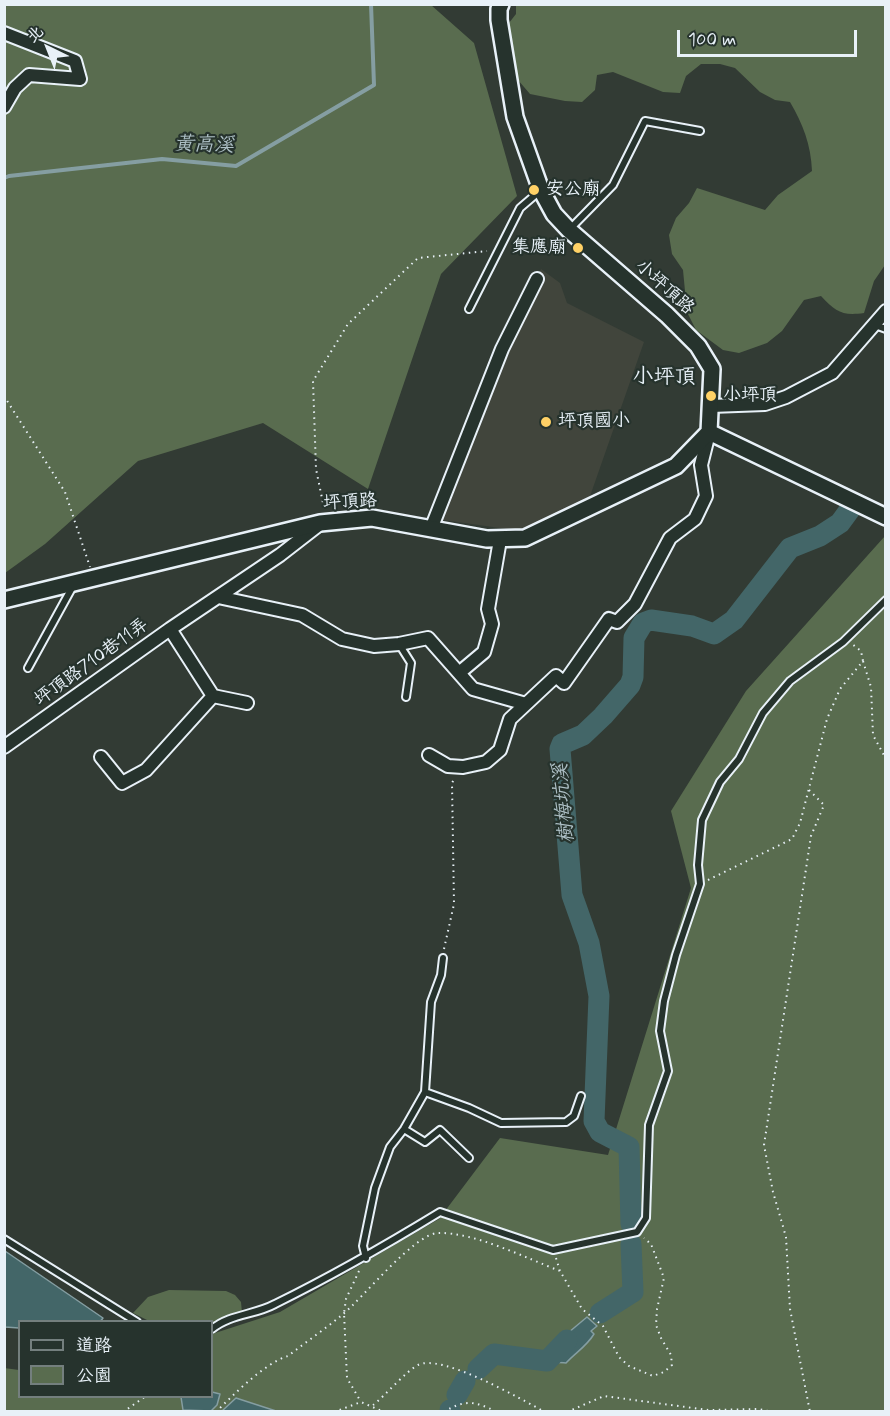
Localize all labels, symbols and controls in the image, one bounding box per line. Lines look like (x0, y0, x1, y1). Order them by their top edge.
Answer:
north arrow (18, 18, 78, 78)
scale bar (680, 18, 860, 56)
text: 北 (22, 21, 48, 48)
text: 100 m (688, 28, 736, 52)
water label: 黃高溪 (174, 133, 234, 159)
place label: 安公廟 (546, 179, 600, 201)
marker: 安公廟 (527, 183, 541, 197)
place label: 集應廟 (512, 237, 566, 259)
marker: 集應廟 (571, 241, 585, 255)
street label: 小坪頂路 (630, 256, 698, 320)
district label: 小坪頂 (633, 366, 695, 392)
place label: 小坪頂 (723, 385, 777, 407)
marker: 小坪頂 (704, 389, 718, 403)
place label: 坪頂國小 (558, 411, 630, 433)
marker: 坪頂國小 (539, 415, 553, 429)
street label: 坪頂路 (322, 491, 378, 515)
street label: 坪頂路710巷11弄 (31, 615, 153, 711)
water label: 樹梅坑溪 (550, 762, 580, 844)
legend (18, 1320, 213, 1398)
text: 道路 (76, 1334, 112, 1358)
text: 公園 (76, 1364, 112, 1388)

